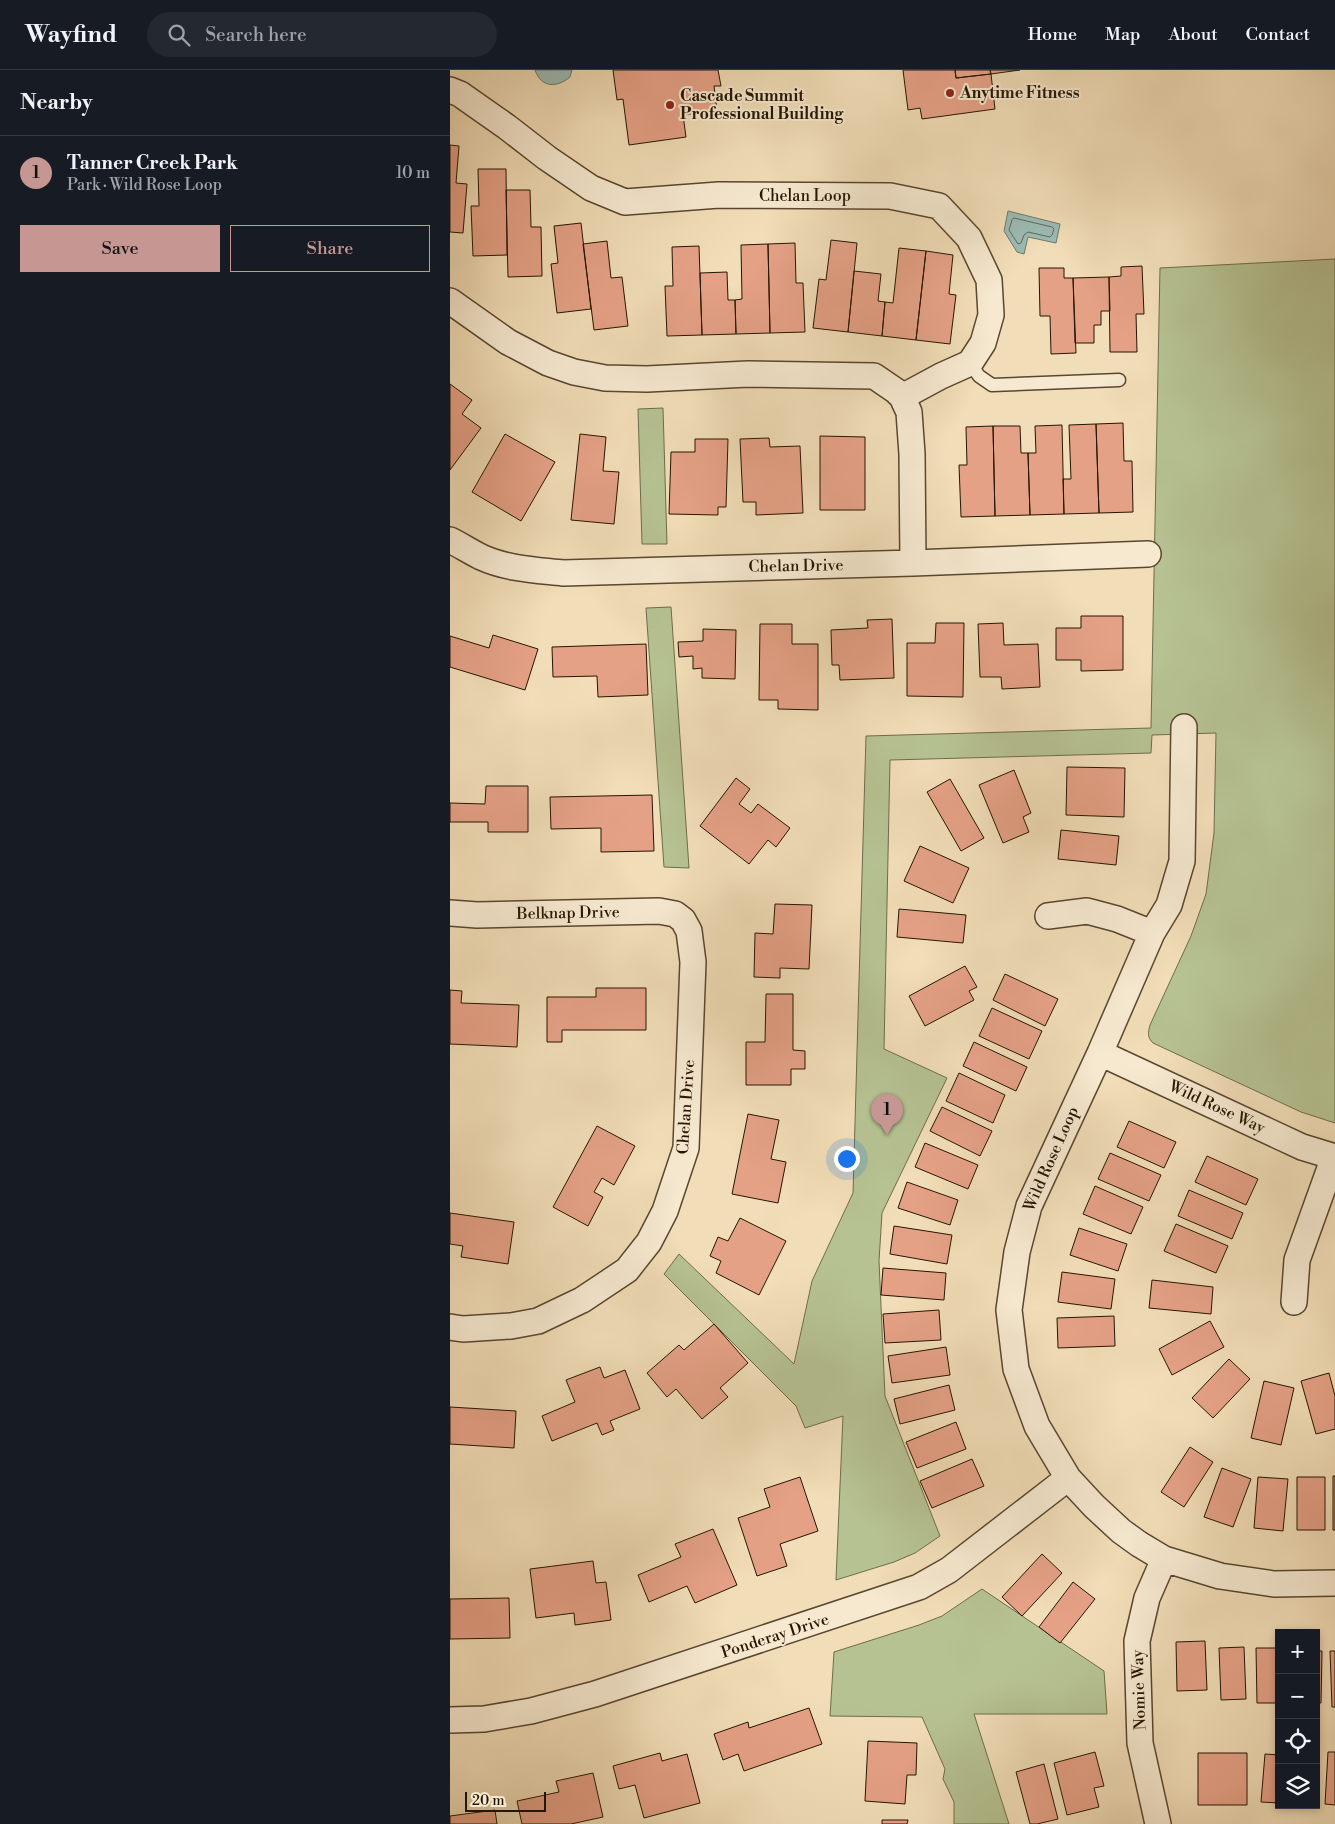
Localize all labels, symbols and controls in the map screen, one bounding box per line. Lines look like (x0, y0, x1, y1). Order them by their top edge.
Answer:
search box (147, 12, 497, 57)
text: Wayfind (25, 20, 117, 50)
icon: search (165, 21, 193, 49)
text: Search here (205, 23, 307, 47)
text: Home (1028, 23, 1077, 46)
text: Map (1105, 23, 1141, 46)
text: About (1169, 23, 1218, 46)
text: Contact (1246, 23, 1310, 46)
place label: Anytime Fitness (959, 83, 1080, 103)
place label: Cascade Summit Professional Building (680, 86, 844, 124)
marker: Anytime Fitness (944, 87, 956, 99)
text: Nearby (20, 90, 93, 116)
marker: Cascade Summit Professional Building (664, 99, 676, 111)
text: Tanner Creek Park (67, 151, 238, 175)
text: 1 (32, 163, 40, 183)
text: 10 m (396, 163, 430, 183)
text: Park · Wild Rose Loop (67, 175, 222, 195)
street label: Chelan Loop (759, 186, 851, 206)
button: Save (20, 225, 220, 272)
button: Share (230, 225, 430, 272)
street label: Chelan Drive (748, 555, 844, 577)
street label: Belknap Drive (515, 902, 620, 924)
street label: Chelan Drive (673, 1059, 699, 1155)
street label: Wild Rose Way (1165, 1076, 1268, 1138)
pin: 1 (871, 1094, 903, 1135)
street label: Wild Rose Loop (1019, 1104, 1083, 1215)
your location (834, 1146, 860, 1172)
street label: Ponderay Drive (719, 1609, 831, 1663)
map controls (1275, 1629, 1320, 1809)
button: + (1275, 1629, 1320, 1674)
street label: Nomie Way (1128, 1649, 1150, 1731)
button: − (1275, 1674, 1320, 1719)
button: locate (1275, 1719, 1320, 1764)
button: layers (1275, 1764, 1320, 1809)
scale bar (465, 1789, 546, 1812)
text: 20 m (472, 1792, 504, 1810)

